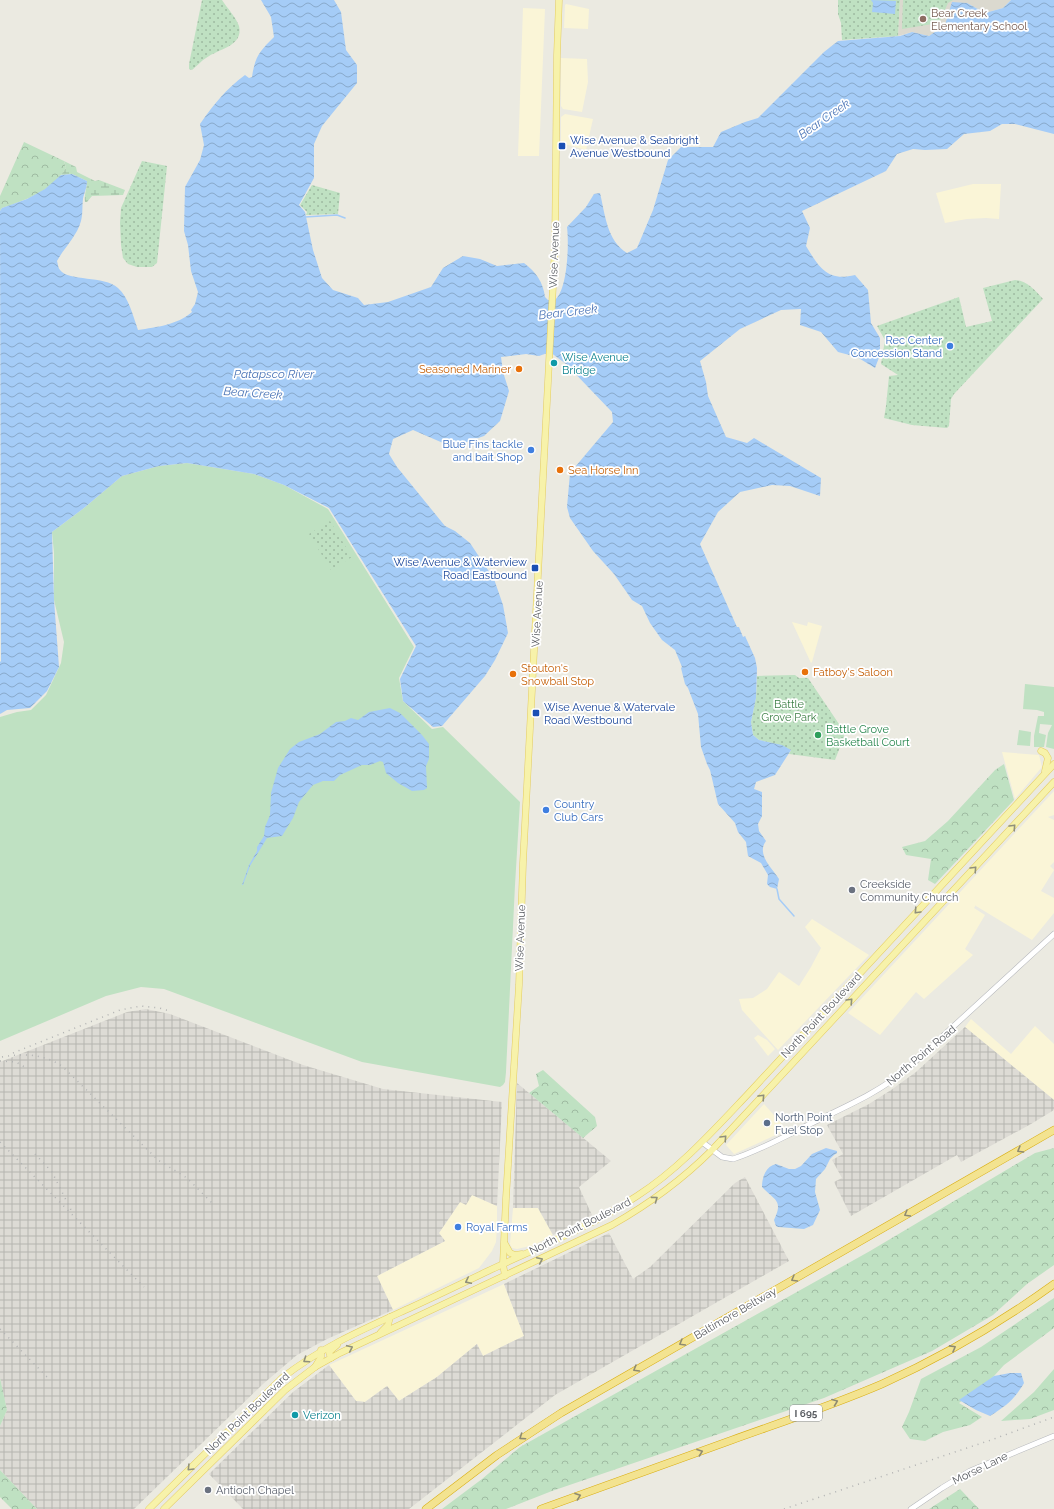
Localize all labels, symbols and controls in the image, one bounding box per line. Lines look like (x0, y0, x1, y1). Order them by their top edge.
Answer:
place label: Bear Creek Elementary School (931, 7, 1027, 33)
marker: Bear Creek Elementary School (918, 14, 928, 24)
water label: Bear Creek (796, 96, 853, 142)
place label: Wise Avenue & Seabright Avenue Westbound (570, 134, 699, 160)
marker: Wise Avenue & Seabright Avenue Westbound (557, 141, 567, 151)
street label: Wise Avenue (547, 221, 562, 289)
water label: Bear Creek (538, 301, 599, 323)
place label: Rec Center Concession Stand (851, 334, 942, 360)
marker: Rec Center Concession Stand (945, 341, 955, 351)
place label: Wise Avenue Bridge (562, 351, 629, 377)
marker: Wise Avenue Bridge (549, 358, 559, 368)
place label: Seasoned Mariner (419, 363, 511, 376)
marker: Seasoned Mariner (514, 364, 524, 374)
water label: Patapsco River (234, 367, 315, 381)
water label: Bear Creek (223, 384, 284, 402)
place label: Blue Fins tackle and bait Shop (442, 438, 524, 464)
marker: Blue Fins tackle and bait Shop (526, 445, 536, 455)
place label: Sea Horse Inn (568, 464, 639, 477)
marker: Sea Horse Inn (555, 465, 565, 475)
place label: Wise Avenue & Waterview Road Eastbound (393, 556, 527, 582)
marker: Wise Avenue & Waterview Road Eastbound (530, 563, 540, 573)
street label: Wise Avenue (529, 580, 546, 648)
place label: Stouton's Snowball Stop (521, 662, 594, 688)
place label: Fatboy's Saloon (813, 666, 893, 679)
marker: Fatboy's Saloon (800, 667, 810, 677)
marker: Stouton's Snowball Stop (508, 669, 518, 679)
park label: Battle Grove Park (761, 698, 817, 724)
place label: Wise Avenue & Watervale Road Westbound (544, 701, 676, 727)
marker: Wise Avenue & Watervale Road Westbound (531, 708, 541, 718)
place label: Battle Grove Basketball Court (826, 723, 910, 749)
marker: Battle Grove Basketball Court (813, 730, 823, 740)
place label: Country Club Cars (554, 798, 603, 824)
marker: Country Club Cars (541, 805, 551, 815)
one-way arrow (1008, 824, 1015, 831)
one-way arrow (969, 866, 977, 874)
place label: Creekside Community Church (860, 878, 958, 904)
marker: Creekside Community Church (847, 885, 857, 895)
street label: Wise Avenue (513, 904, 528, 972)
one-way arrow (914, 906, 922, 914)
street label: North Point Boulevard (778, 970, 864, 1061)
one-way arrow (846, 998, 853, 1006)
street label: North Point Road (884, 1022, 959, 1088)
one-way arrow (757, 1094, 764, 1101)
place label: North Point Fuel Stop (775, 1111, 833, 1137)
marker: North Point Fuel Stop (762, 1118, 772, 1128)
one-way arrow (719, 1135, 727, 1143)
one-way arrow (1017, 1145, 1024, 1152)
street label: North Point Boulevard (527, 1195, 633, 1258)
one-way arrow (650, 1197, 657, 1204)
one-way arrow (904, 1210, 911, 1217)
place label: Royal Farms (466, 1221, 528, 1234)
marker: Royal Farms (453, 1222, 463, 1232)
one-way arrow (536, 1257, 543, 1265)
one-way arrow (791, 1274, 798, 1281)
one-way arrow (465, 1276, 472, 1284)
street label: Baltimore Beltway (692, 1285, 779, 1342)
one-way arrow (678, 1339, 686, 1346)
one-way arrow (345, 1345, 353, 1353)
one-way arrow (949, 1345, 956, 1352)
one-way arrow (303, 1355, 310, 1363)
one-way arrow (633, 1365, 640, 1372)
street label: North Point Boulevard (202, 1370, 292, 1457)
one-way arrow (832, 1399, 839, 1407)
road number: I 695 (790, 1405, 822, 1421)
place label: Verizon (303, 1409, 341, 1422)
marker: Verizon (290, 1410, 300, 1420)
one-way arrow (520, 1432, 527, 1439)
one-way arrow (696, 1448, 703, 1456)
street label: Morse Lane (950, 1449, 1010, 1487)
one-way arrow (187, 1463, 195, 1471)
place label: Antioch Chapel (216, 1484, 294, 1497)
marker: Antioch Chapel (203, 1485, 213, 1495)
one-way arrow (574, 1492, 581, 1501)

